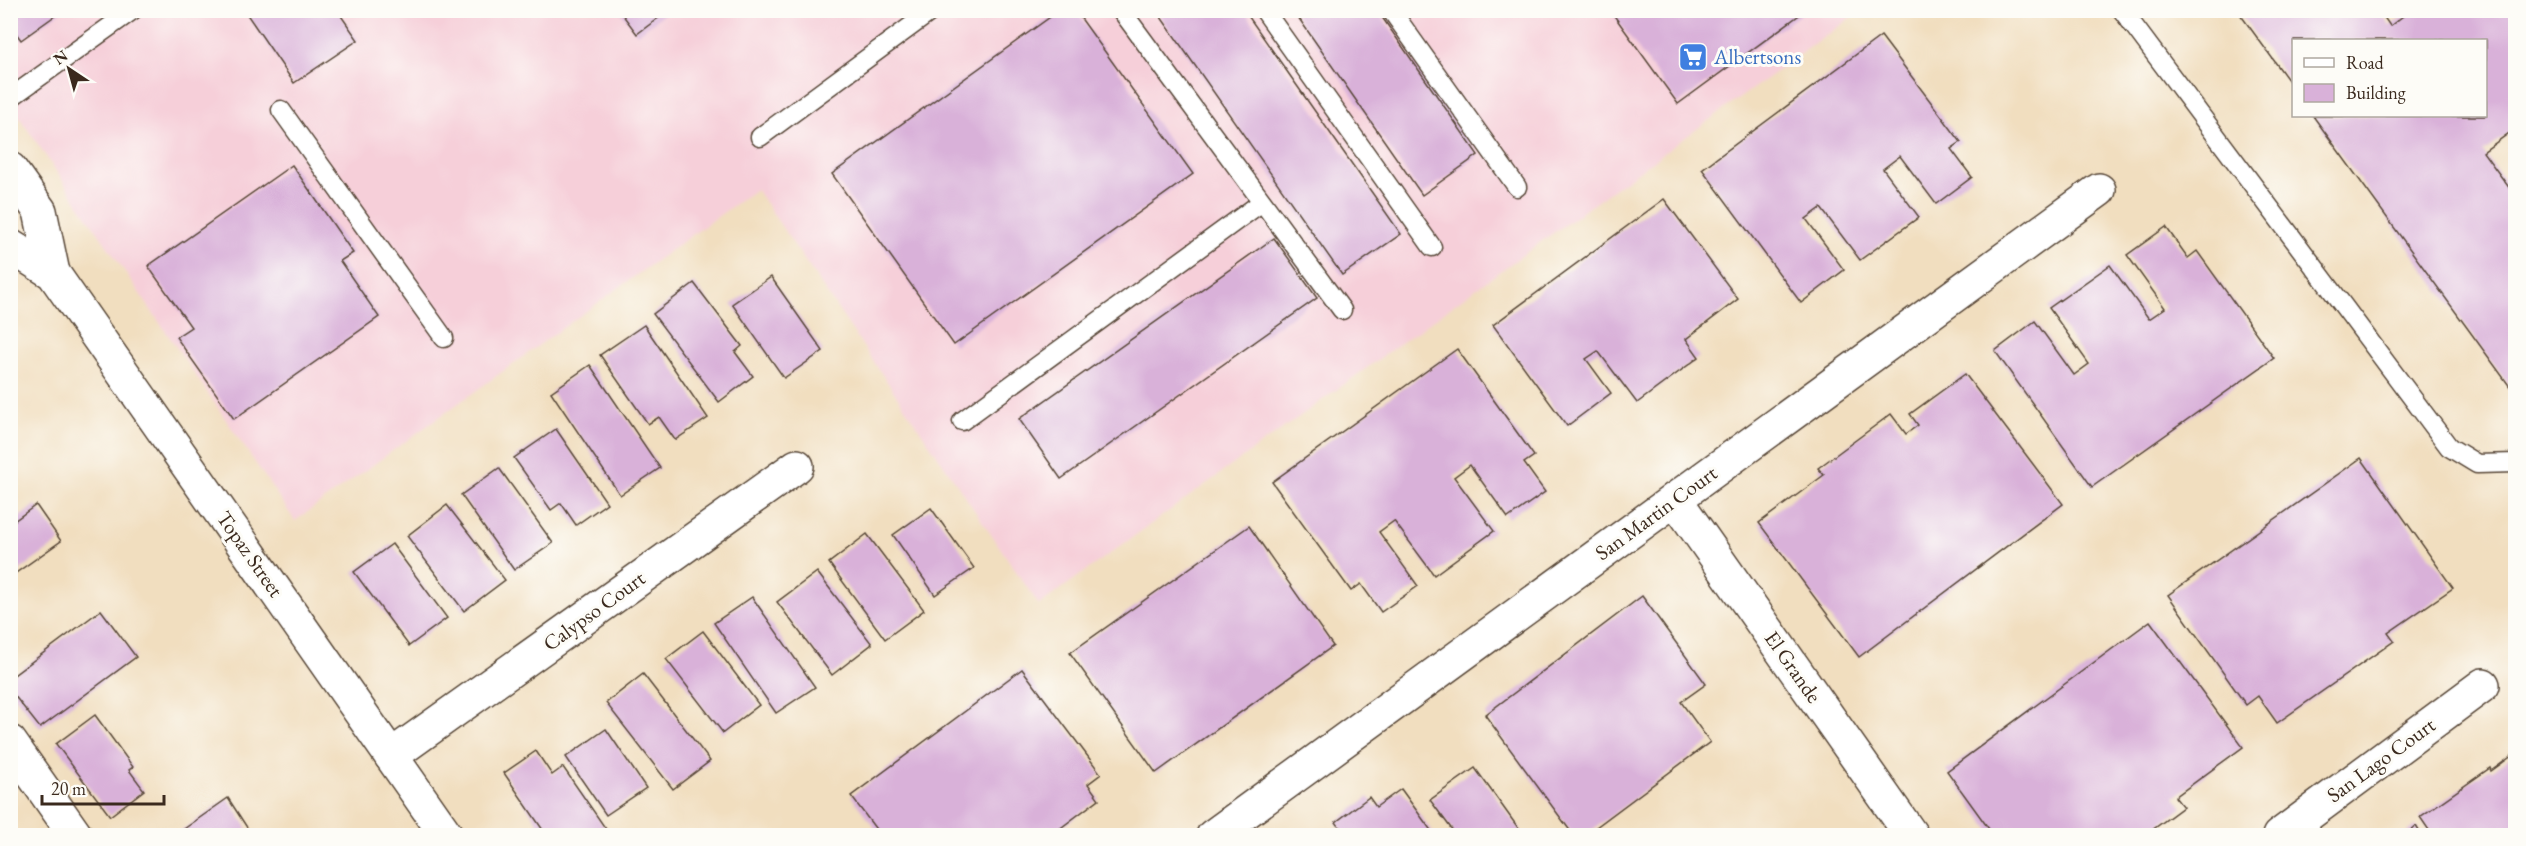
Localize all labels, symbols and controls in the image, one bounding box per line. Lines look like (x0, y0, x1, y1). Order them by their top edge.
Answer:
north arrow (39, 39, 99, 99)
legend (2292, 39, 2487, 117)
supermarket icon: Albertsons (1677, 41, 1709, 73)
place label: Albertsons (1713, 43, 1801, 70)
text: N (49, 45, 72, 70)
text: Road (2346, 51, 2385, 74)
text: Building (2346, 81, 2406, 104)
street label: San Martin Court (1589, 459, 1722, 566)
street label: Topaz Street (211, 505, 290, 602)
street label: Calypso Court (537, 564, 650, 657)
street label: El Grande (1759, 626, 1828, 708)
street label: San Lago Court (2321, 711, 2441, 808)
scale bar (42, 768, 164, 806)
text: 20 m (51, 777, 86, 800)

